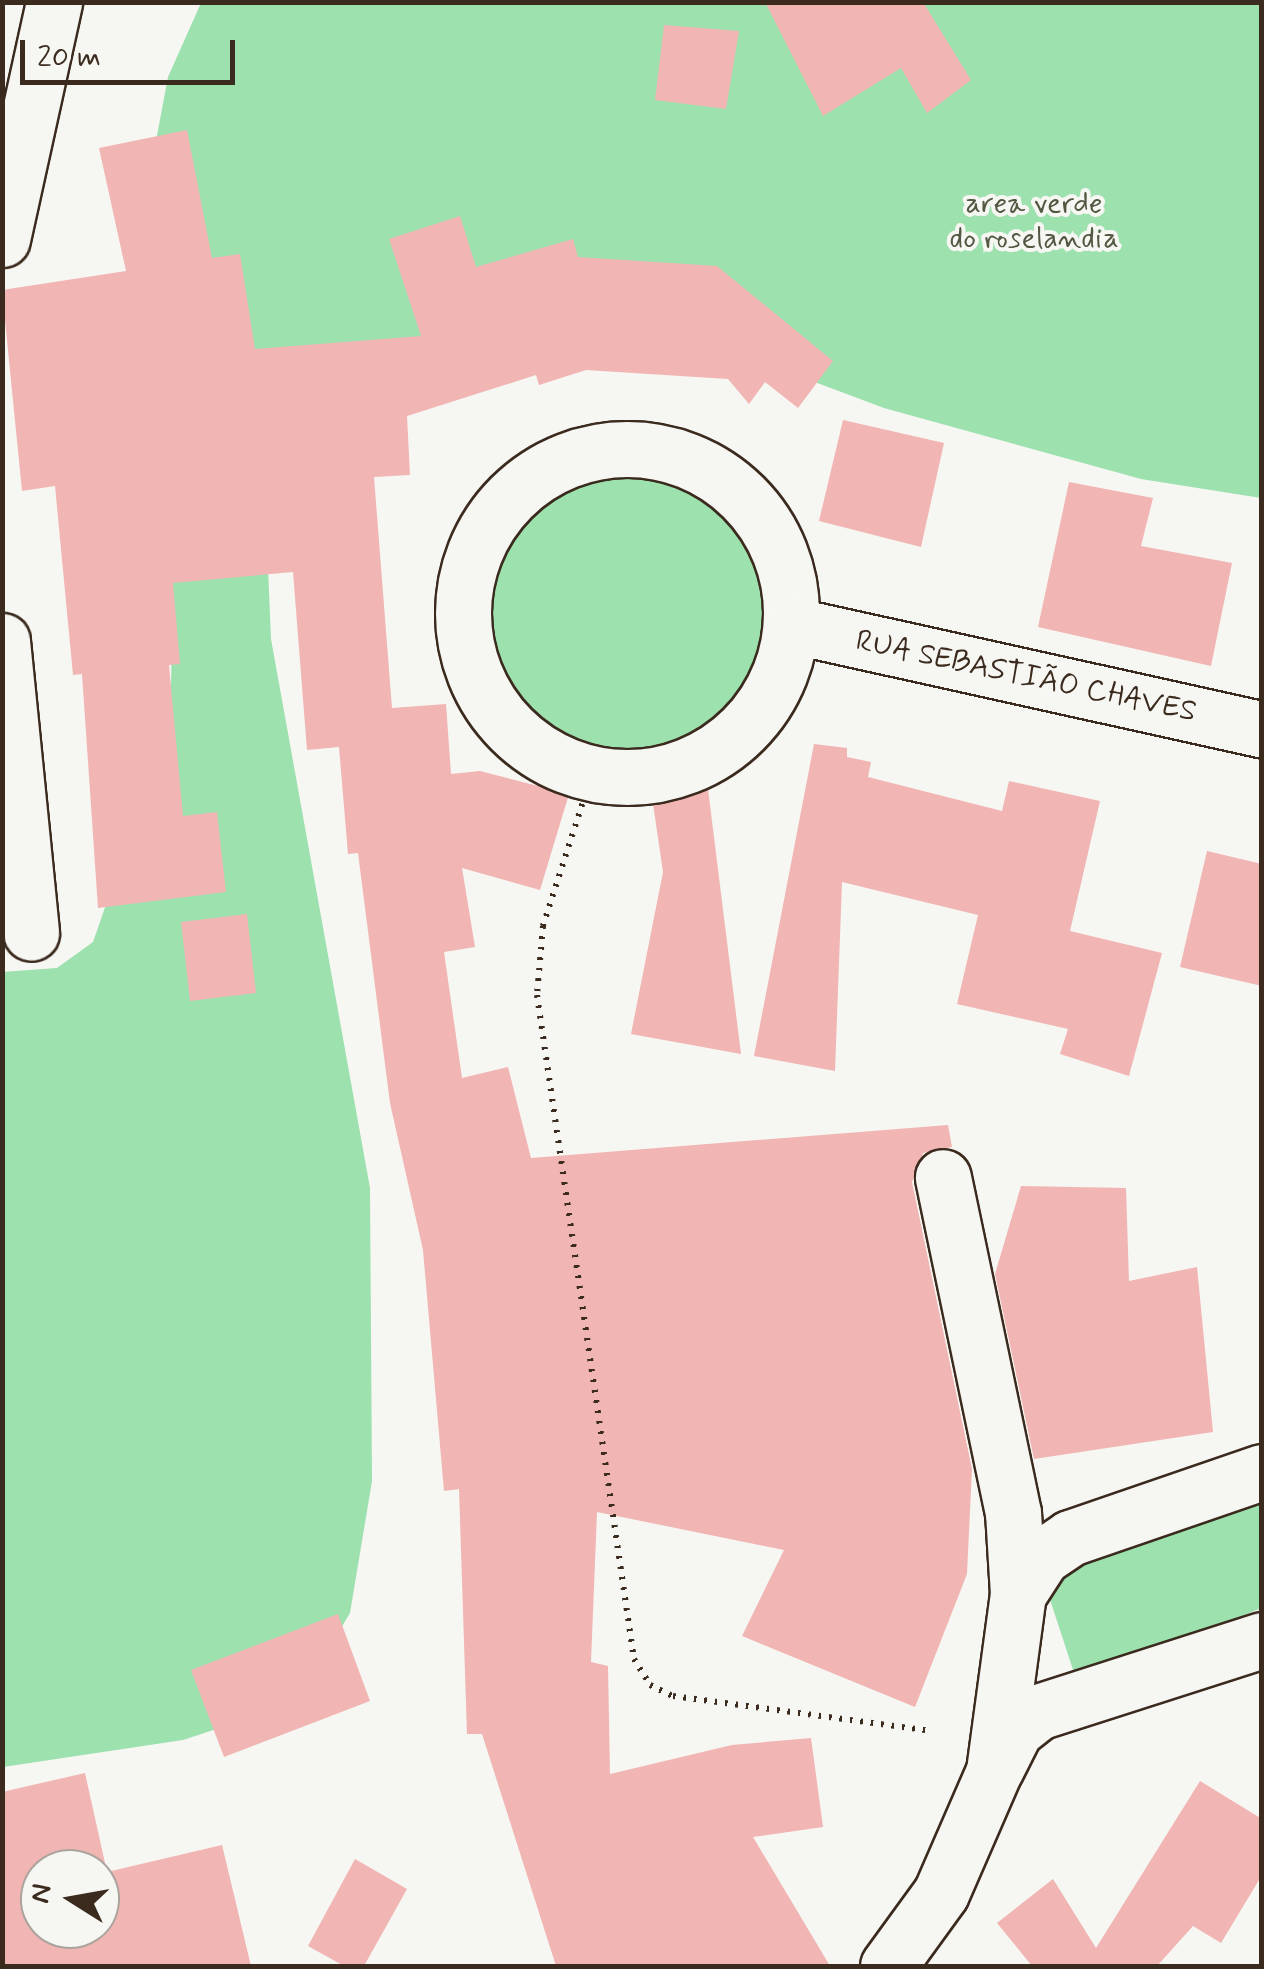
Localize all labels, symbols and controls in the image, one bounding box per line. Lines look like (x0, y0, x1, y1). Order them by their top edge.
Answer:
scale bar (25, 20, 240, 82)
text: 20 m (37, 38, 101, 77)
park label: area verde do roselandia (949, 186, 1119, 256)
street label: RUA SEBASTIÃO CHAVES (854, 624, 1198, 730)
north arrow (20, 1849, 120, 1949)
text: N (22, 1881, 62, 1906)

